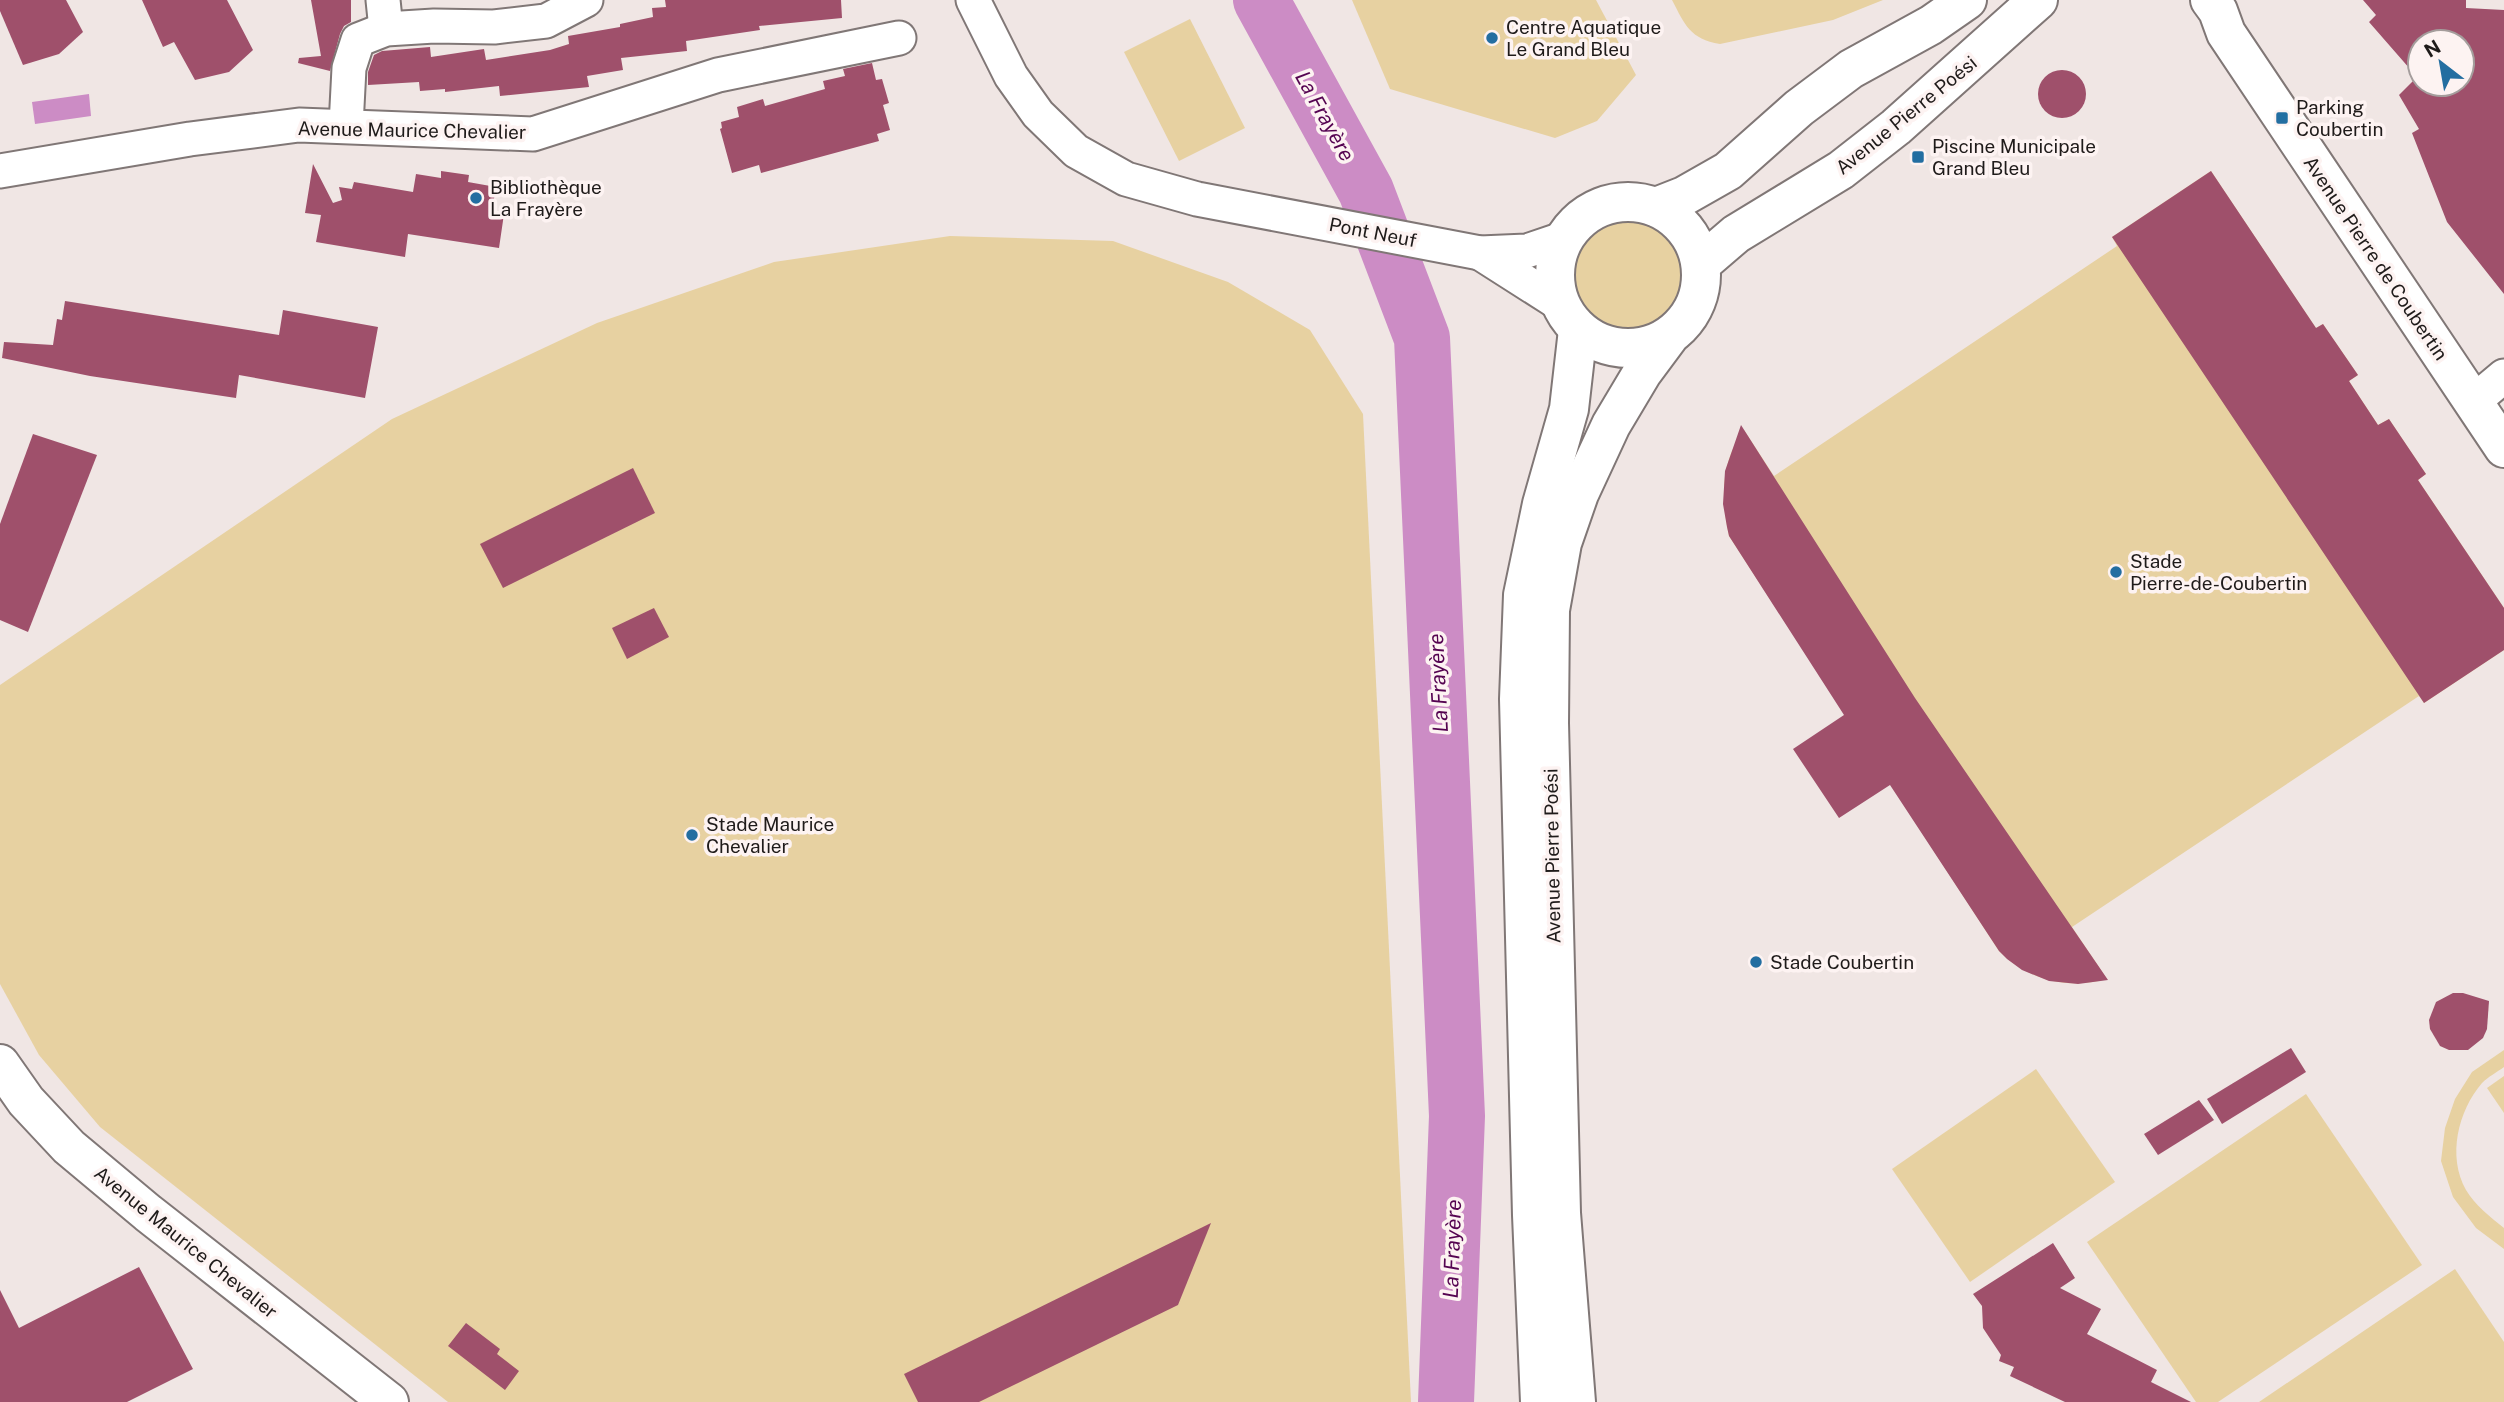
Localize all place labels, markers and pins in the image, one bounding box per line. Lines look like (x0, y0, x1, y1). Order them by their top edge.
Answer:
place label: Centre Aquatique Le Grand Bleu (1506, 16, 1661, 60)
marker: Centre Aquatique Le Grand Bleu (1484, 30, 1500, 46)
place label: Parking Coubertin (2296, 96, 2383, 140)
marker: Parking Coubertin (2274, 110, 2290, 126)
place label: Piscine Municipale Grand Bleu (1932, 135, 2096, 179)
marker: Piscine Municipale Grand Bleu (1910, 149, 1926, 165)
place label: Bibliothèque La Frayère (490, 176, 602, 220)
marker: Bibliothèque La Frayère (468, 190, 484, 206)
place label: Stade Pierre-de-Coubertin (2130, 550, 2307, 594)
marker: Stade Pierre-de-Coubertin (2108, 564, 2124, 580)
place label: Stade Maurice Chevalier (706, 813, 834, 857)
marker: Stade Maurice Chevalier (684, 827, 700, 843)
place label: Stade Coubertin (1770, 951, 1914, 973)
marker: Stade Coubertin (1748, 954, 1764, 970)

